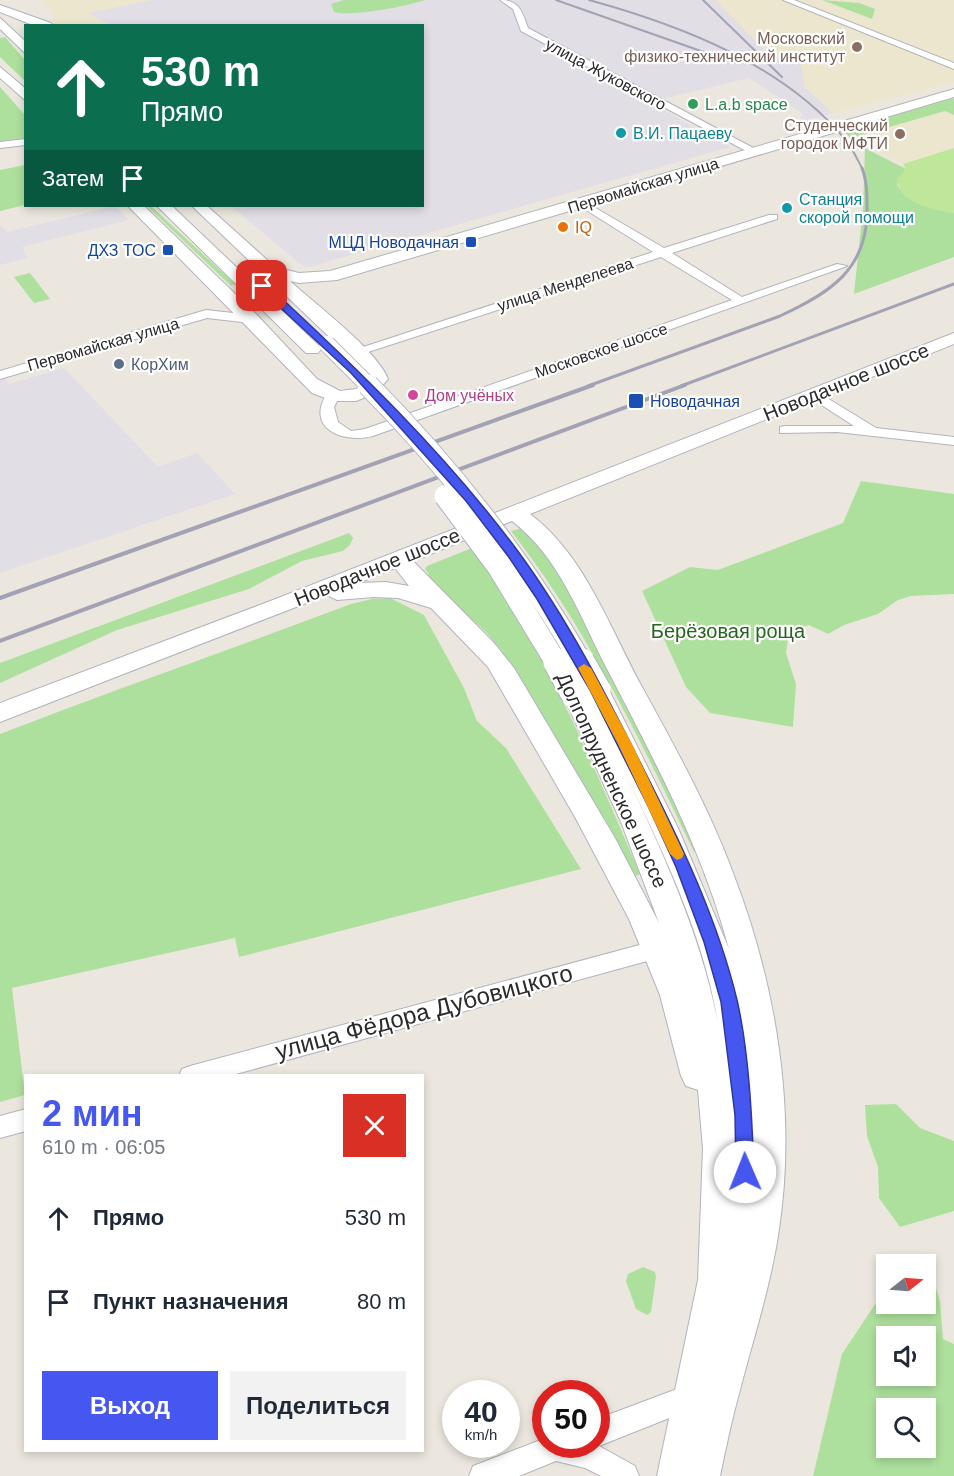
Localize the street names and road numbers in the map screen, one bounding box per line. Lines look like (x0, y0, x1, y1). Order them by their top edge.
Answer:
street label: улица Жуковского (543, 36, 669, 113)
street label: Первомайская улица (566, 154, 721, 217)
street label: улица Менделеева (495, 254, 635, 314)
street label: Первомайская улица (25, 315, 181, 374)
street label: Московское шоссе (533, 320, 670, 381)
street label: Новодачное шоссе (760, 339, 932, 425)
street label: Новодачное шоссе (291, 524, 463, 610)
street label: Долгопрудненское шоссе (552, 669, 672, 891)
street label: улица Фёдора Дубовицкого (272, 959, 575, 1064)

